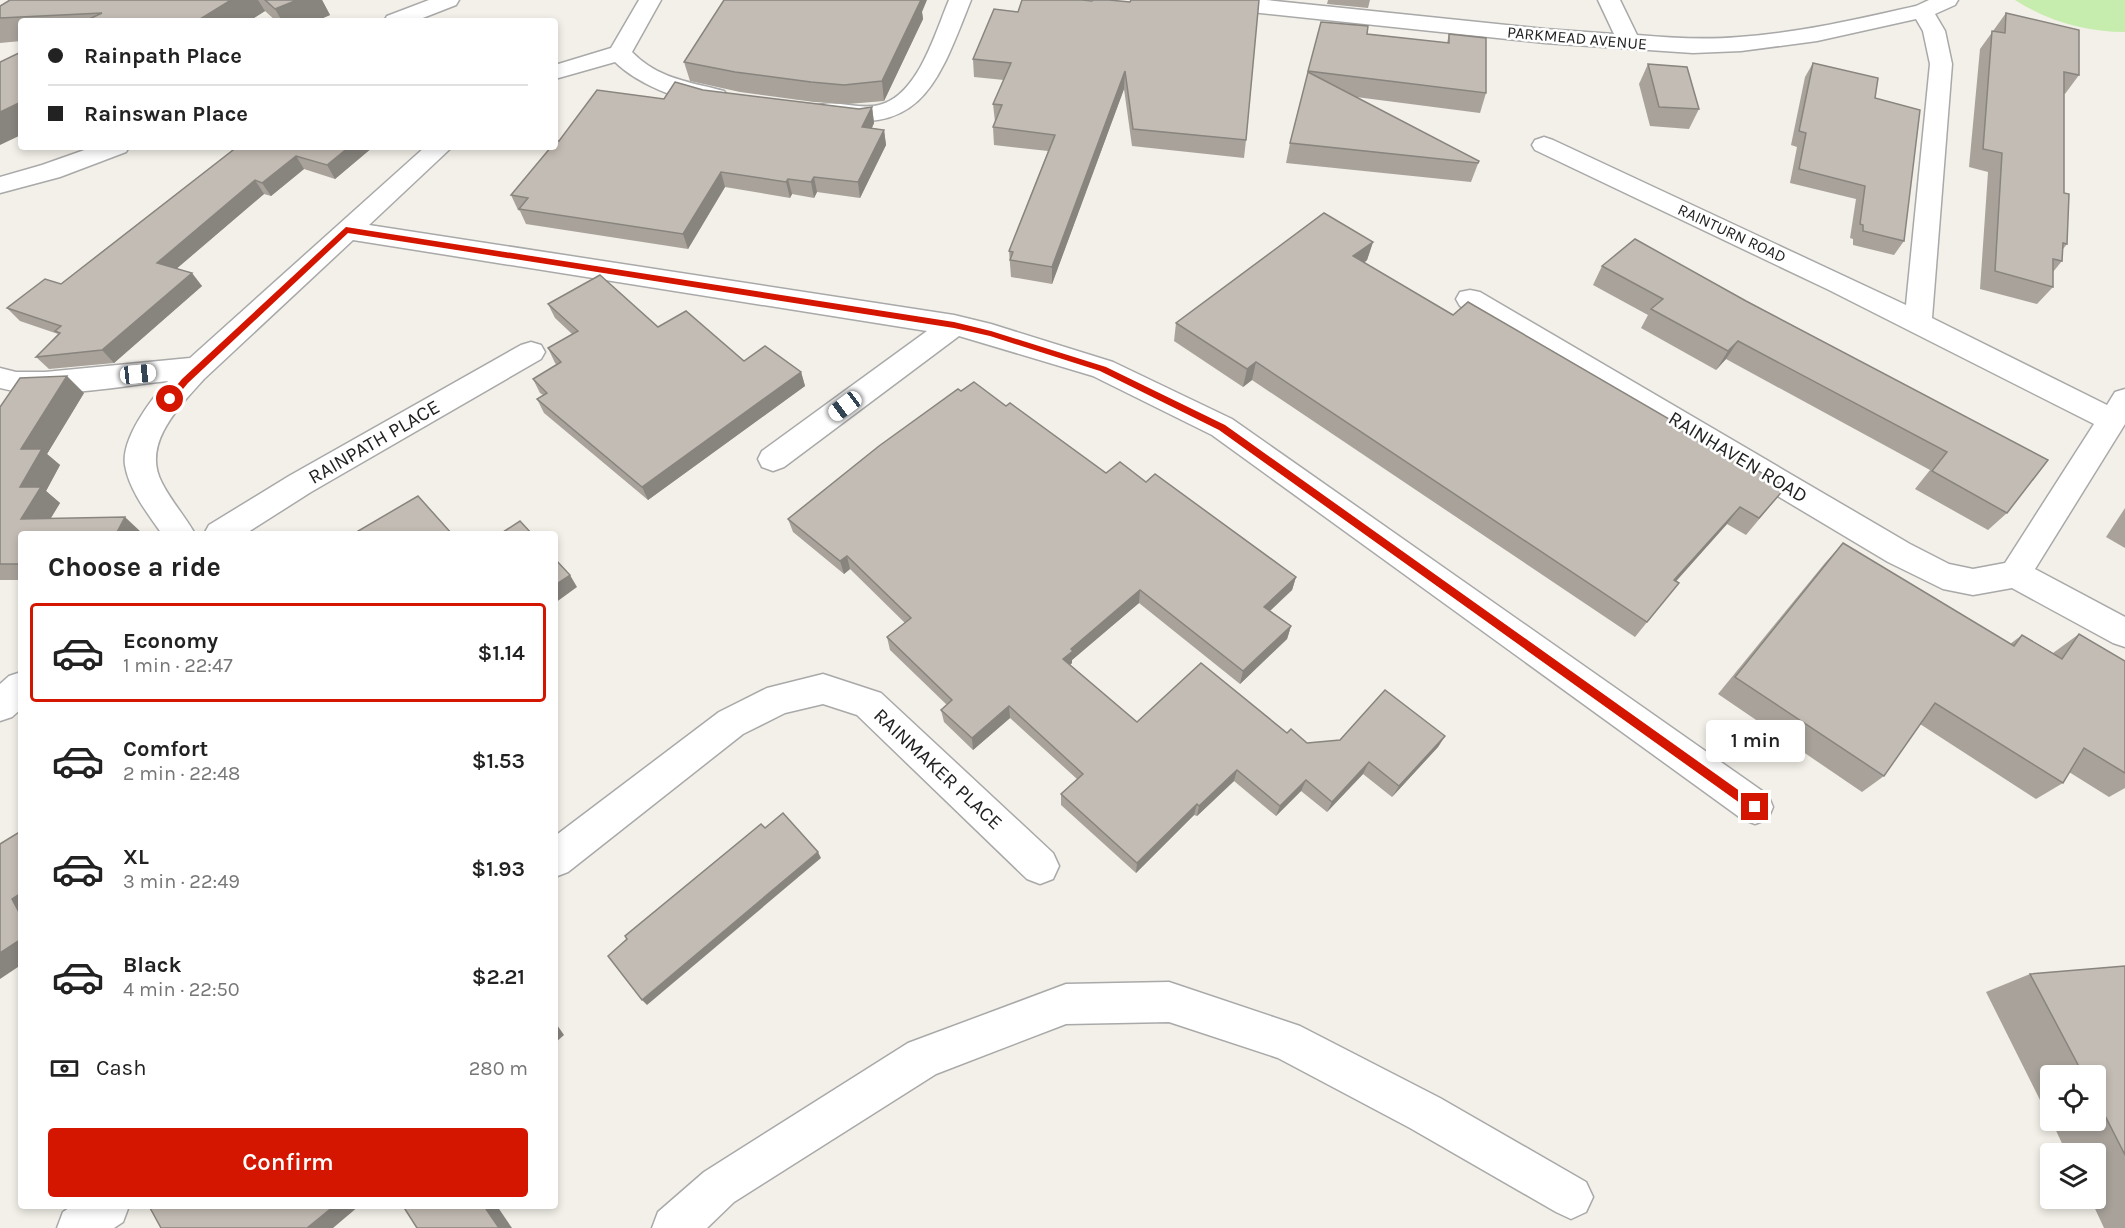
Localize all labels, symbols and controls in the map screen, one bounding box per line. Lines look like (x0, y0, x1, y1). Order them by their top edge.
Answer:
street label: PARKMEAD AVENUE (1506, 22, 1648, 54)
text: Rainpath Place (84, 43, 242, 69)
text: Rainswan Place (84, 101, 248, 127)
street label: RAINTURN ROAD (1675, 200, 1789, 266)
car (119, 363, 157, 385)
route start (156, 385, 183, 412)
car (825, 388, 865, 424)
street label: RAINPATH PLACE (304, 395, 444, 489)
street label: RAINHAVEN ROAD (1664, 406, 1812, 508)
text: Choose a ride (48, 551, 221, 583)
icon: car (51, 626, 105, 680)
text: Economy (123, 628, 218, 654)
text: $1.14 (477, 640, 525, 666)
text: 1 min · 22:47 (123, 654, 233, 677)
street label: RAINMAKER PLACE (869, 704, 1007, 834)
callout: 1 min (1706, 720, 1804, 762)
text: 1 min (1731, 729, 1780, 752)
icon: car (51, 734, 105, 788)
text: Comfort (123, 736, 208, 762)
text: $1.53 (472, 748, 525, 774)
text: 2 min · 22:48 (123, 762, 240, 785)
route end (1741, 793, 1768, 820)
icon: car (51, 842, 105, 896)
text: XL (123, 844, 149, 870)
text: $1.93 (471, 856, 525, 882)
text: 3 min · 22:49 (123, 870, 240, 893)
icon: car (51, 950, 105, 1004)
text: Black (123, 952, 182, 978)
text: $2.21 (472, 964, 525, 990)
text: 4 min · 22:50 (123, 978, 240, 1001)
icon: cash (48, 1052, 81, 1085)
text: Cash (96, 1055, 146, 1081)
text: 280 m (469, 1057, 528, 1080)
map controls (2040, 1065, 2106, 1209)
button: locate (2040, 1065, 2106, 1131)
button: Confirm (48, 1128, 528, 1197)
button: layers (2040, 1143, 2106, 1209)

